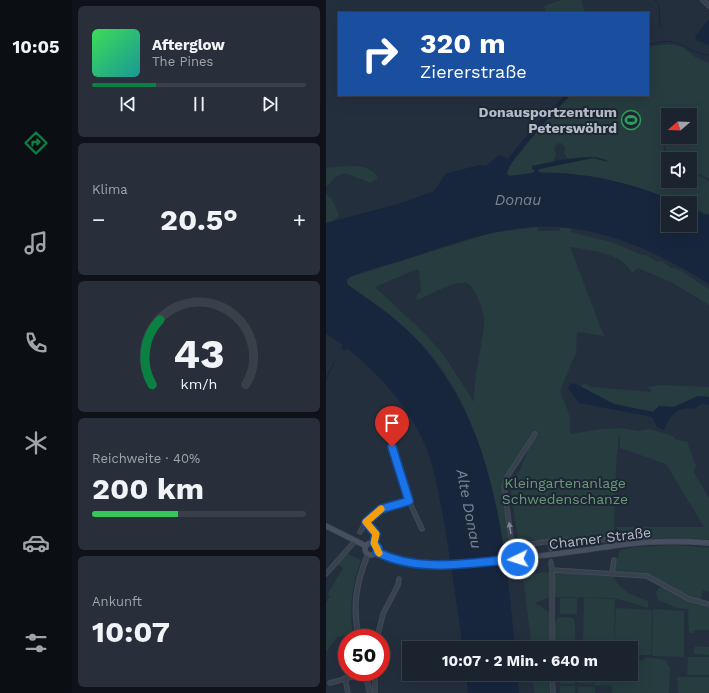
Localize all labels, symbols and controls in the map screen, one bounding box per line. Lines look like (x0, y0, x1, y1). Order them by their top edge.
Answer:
text: 320 m (420, 27, 506, 60)
icon: right (354, 28, 406, 80)
text: 10:05 (13, 36, 59, 57)
text: Afterglow (152, 36, 225, 54)
text: The Pines (152, 54, 213, 69)
text: Ziererstraße (420, 61, 527, 82)
icon: previous (117, 93, 139, 115)
icon: pause (188, 93, 210, 115)
icon: next (259, 93, 281, 115)
place label: Donausportzentrum Peterswöhrd (479, 104, 617, 136)
north arrow (661, 108, 697, 144)
map controls (661, 108, 697, 232)
sports icon: Donausportzentrum Peterswöhrd (620, 109, 642, 131)
icon: directions (22, 129, 50, 157)
button: sound (661, 152, 697, 188)
text: Klima (92, 182, 128, 197)
water label: Donau (495, 191, 541, 209)
button: layers (661, 196, 697, 232)
text: 20.5° (160, 202, 238, 237)
text: − (92, 207, 105, 232)
text: + (293, 207, 306, 232)
icon: music (22, 229, 50, 257)
text: 43 (173, 328, 225, 377)
icon: phone (22, 329, 50, 357)
text: km/h (181, 375, 217, 391)
pin (375, 406, 409, 447)
icon: arrive (381, 412, 403, 434)
icon: climate (22, 429, 50, 457)
text: Reichweite · 40% (92, 451, 200, 466)
water label: Alte Donau (452, 467, 485, 550)
text: 200 km (92, 471, 204, 506)
park label: Kleingartenanlage Schwedenschanze (502, 475, 628, 507)
one-way arrow (507, 522, 513, 535)
street label: Chamer Straße (548, 524, 652, 552)
icon: car (22, 529, 50, 557)
position arrow (497, 538, 539, 580)
text: Ankunft (92, 594, 142, 609)
text: 10:07 (92, 614, 170, 649)
icon: filters (22, 629, 50, 657)
speed limit sign: 50 (338, 629, 390, 681)
text: 10:07 · 2 Min. · 640 m (442, 652, 598, 670)

